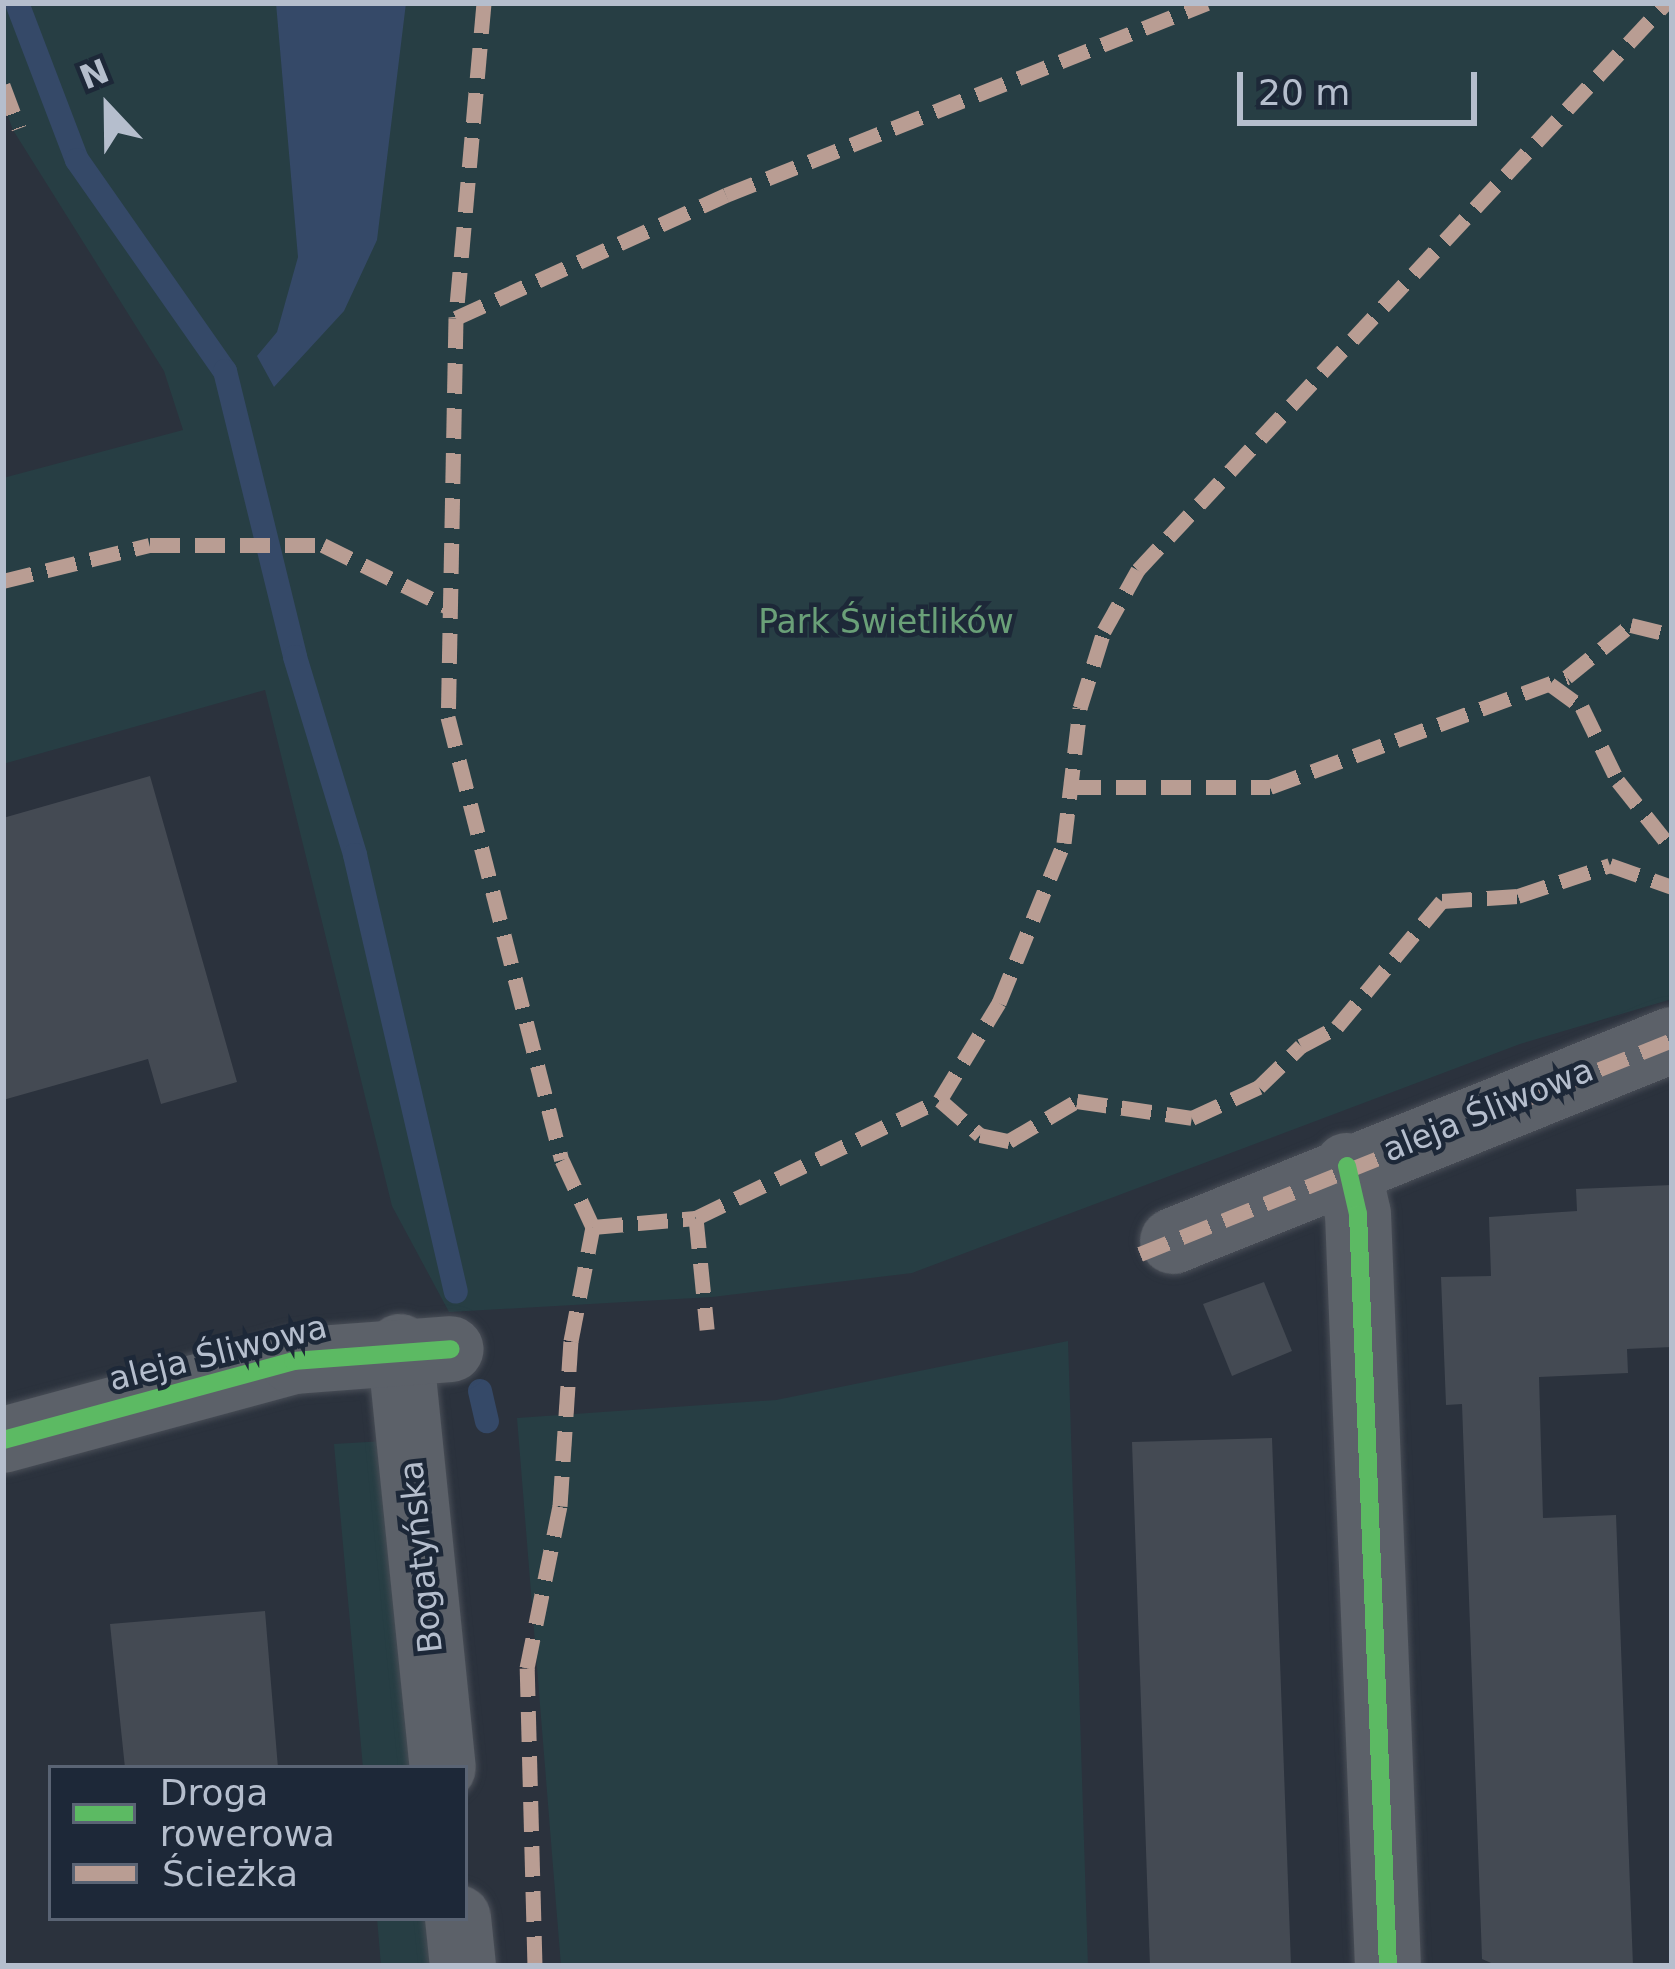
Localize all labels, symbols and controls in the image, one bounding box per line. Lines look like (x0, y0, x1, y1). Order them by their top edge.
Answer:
north arrow (48, 48, 168, 168)
scale bar (1243, 48, 1483, 122)
text: N (74, 51, 114, 97)
text: 20 m (1258, 72, 1350, 113)
park label: Park Świetlików (758, 602, 1014, 642)
street label: aleja Śliwowa (1377, 1050, 1599, 1170)
street label: aleja Śliwowa (105, 1307, 331, 1399)
street label: Bogatyńska (391, 1459, 451, 1655)
legend (48, 1765, 468, 1921)
text: Droga rowerowa (160, 1772, 335, 1854)
text: Ścieżka (162, 1853, 298, 1894)

